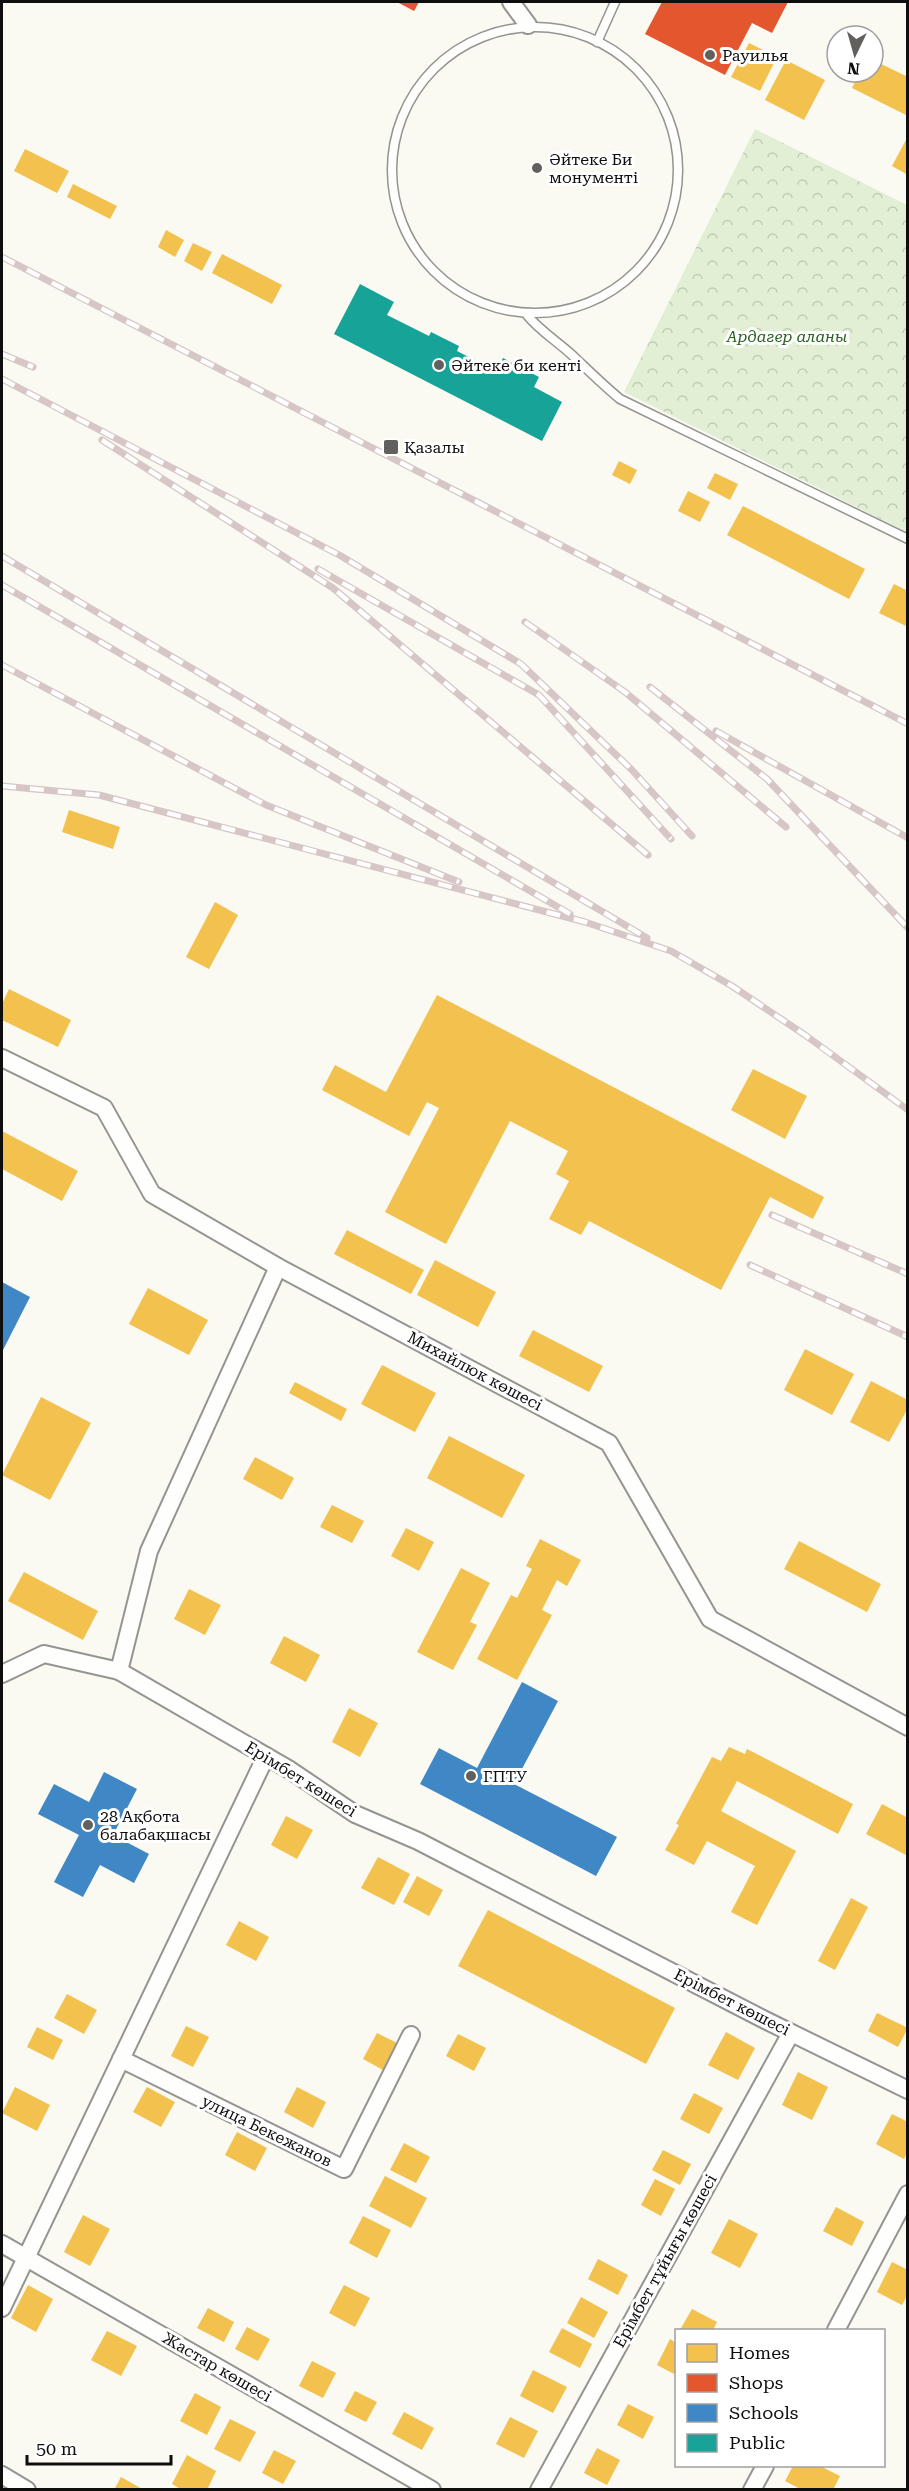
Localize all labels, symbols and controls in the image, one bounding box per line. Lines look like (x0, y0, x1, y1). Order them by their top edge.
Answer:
north arrow (825, 24, 885, 84)
place label: Рауилья (722, 46, 788, 65)
marker: Рауилья (703, 48, 717, 62)
text: N (847, 58, 861, 78)
place label: Əйтеке Би монументі (549, 150, 638, 187)
marker: Əйтеке Би монументі (530, 161, 544, 175)
park label: Ардагер аланы (726, 327, 847, 346)
place label: Әйтеке би кенті (451, 356, 581, 375)
marker: Әйтеке би кенті (432, 358, 446, 372)
marker: Қазалы (382, 438, 400, 456)
place label: Қазалы (404, 438, 465, 457)
street label: Михайлюк көшесі (404, 1327, 546, 1415)
street label: Ерімбет көшесі (242, 1737, 360, 1821)
place label: ГПТУ (483, 1767, 527, 1786)
marker: ГПТУ (464, 1769, 478, 1783)
place label: 28 Ақбота балабақшасы (100, 1807, 211, 1844)
marker: 28 Ақбота балабақшасы (81, 1818, 95, 1832)
street label: Ерімбет көшесі (671, 1965, 793, 2039)
street label: улица Бекежанов (199, 2091, 335, 2171)
street label: Ерімбет тұйығы көшесі (609, 2171, 721, 2351)
street label: Жастар көшесі (159, 2328, 275, 2406)
legend (675, 2329, 885, 2467)
text: Homes (729, 2342, 790, 2363)
text: Shops (729, 2372, 783, 2393)
text: Schools (729, 2402, 798, 2423)
scale bar (27, 2428, 171, 2466)
text: Public (729, 2432, 785, 2453)
text: 50 m (36, 2438, 77, 2459)

